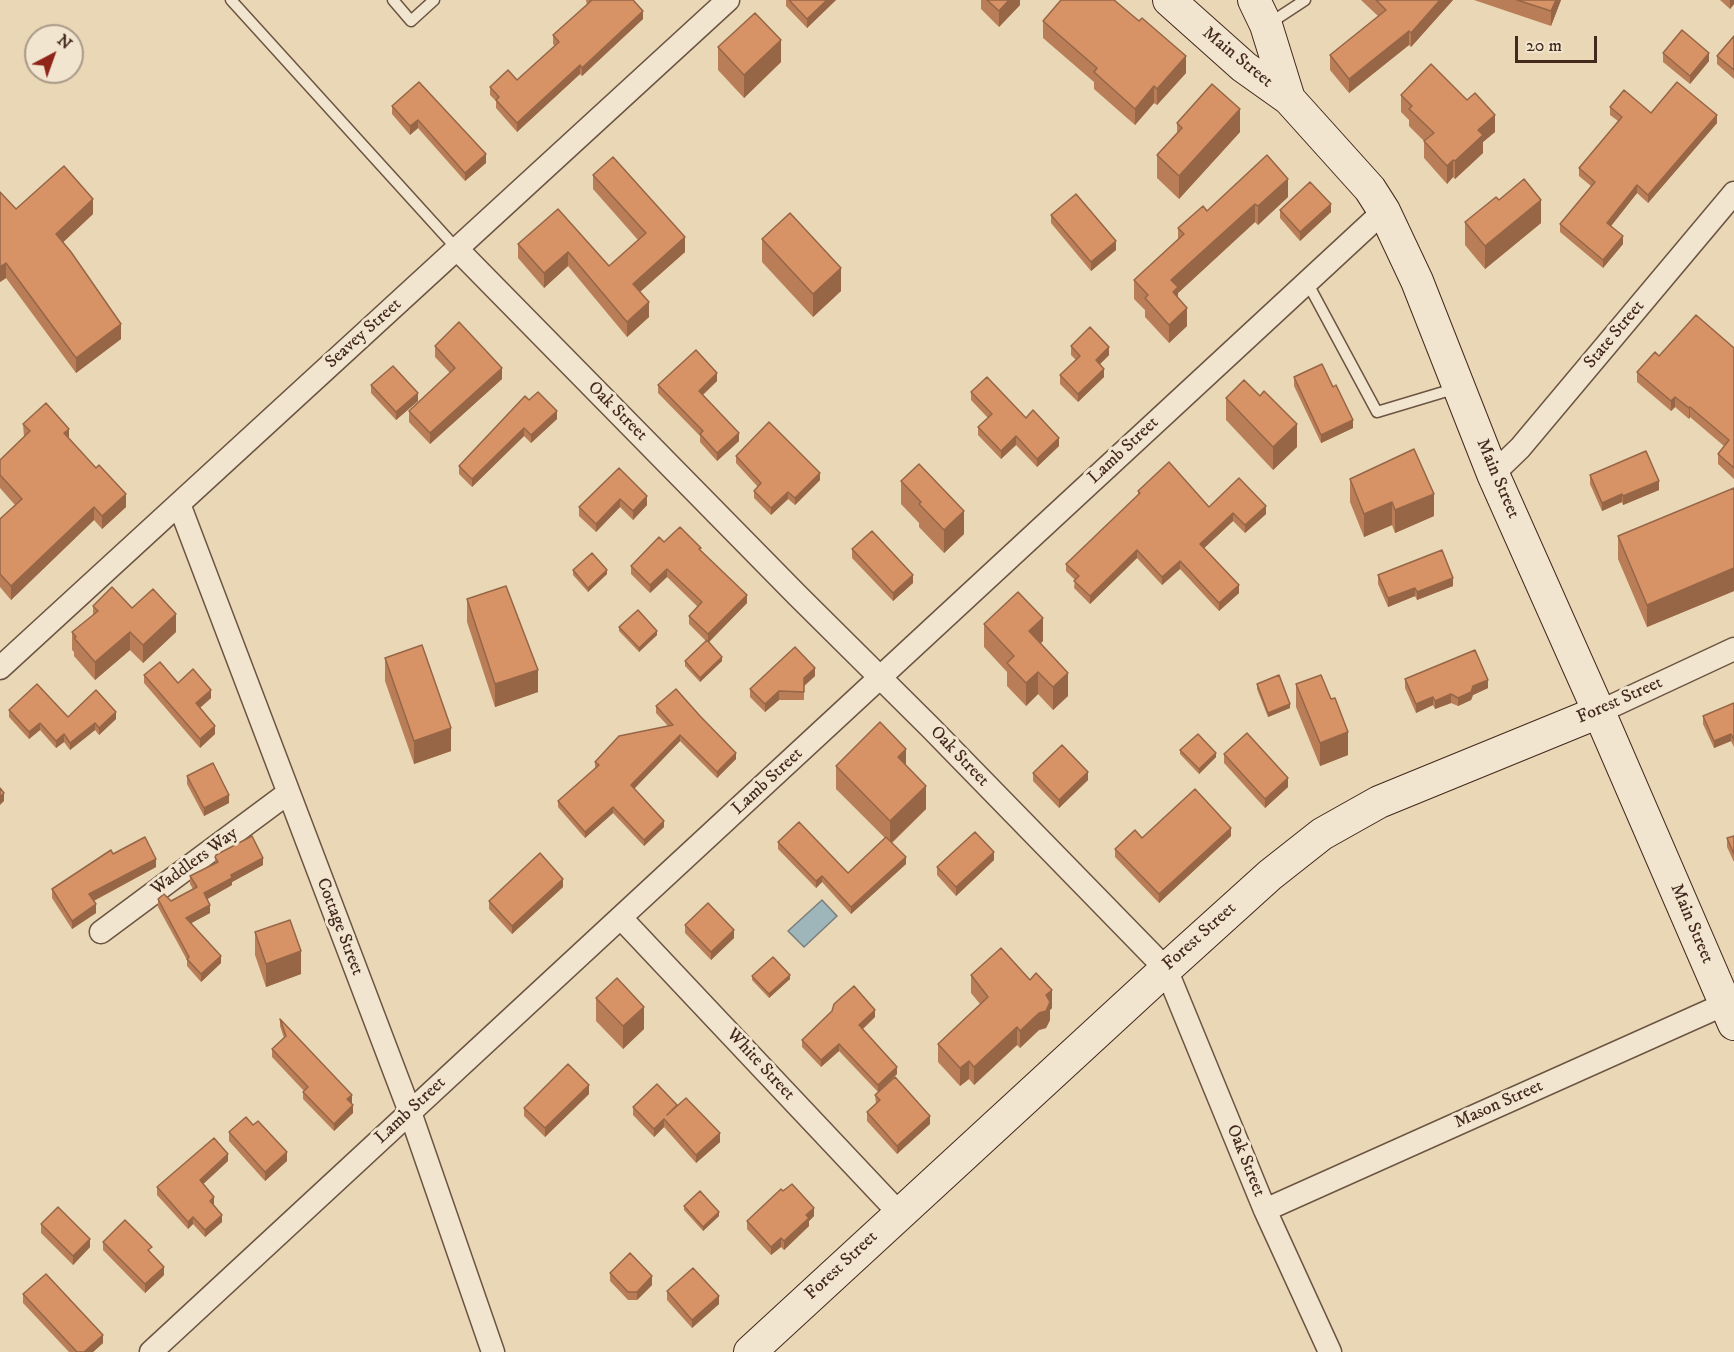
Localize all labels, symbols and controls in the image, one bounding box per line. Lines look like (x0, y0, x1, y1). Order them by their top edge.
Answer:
street label: Main Street (1197, 23, 1277, 93)
north arrow (24, 24, 84, 84)
scale bar (1518, 24, 1600, 62)
text: N (53, 30, 76, 54)
text: 20 m (1526, 35, 1562, 57)
street label: Seavey Street (322, 294, 406, 374)
street label: State Street (1580, 296, 1650, 374)
street label: Oak Street (583, 378, 651, 446)
street label: Lamb Street (1084, 413, 1164, 489)
street label: Main Street (1471, 436, 1523, 522)
street label: Forest Street (1574, 673, 1666, 729)
street label: Oak Street (925, 722, 993, 792)
street label: Lamb Street (728, 744, 808, 820)
street label: Waddlers Way (147, 823, 243, 901)
street label: Cottage Street (311, 875, 367, 979)
street label: Main Street (1665, 881, 1717, 967)
street label: Forest Street (1159, 898, 1241, 976)
street label: White Street (721, 1024, 799, 1106)
street label: Lamb Street (371, 1073, 451, 1149)
street label: Mason Street (1451, 1076, 1547, 1134)
street label: Oak Street (1221, 1122, 1269, 1200)
street label: Forest Street (801, 1227, 883, 1305)

